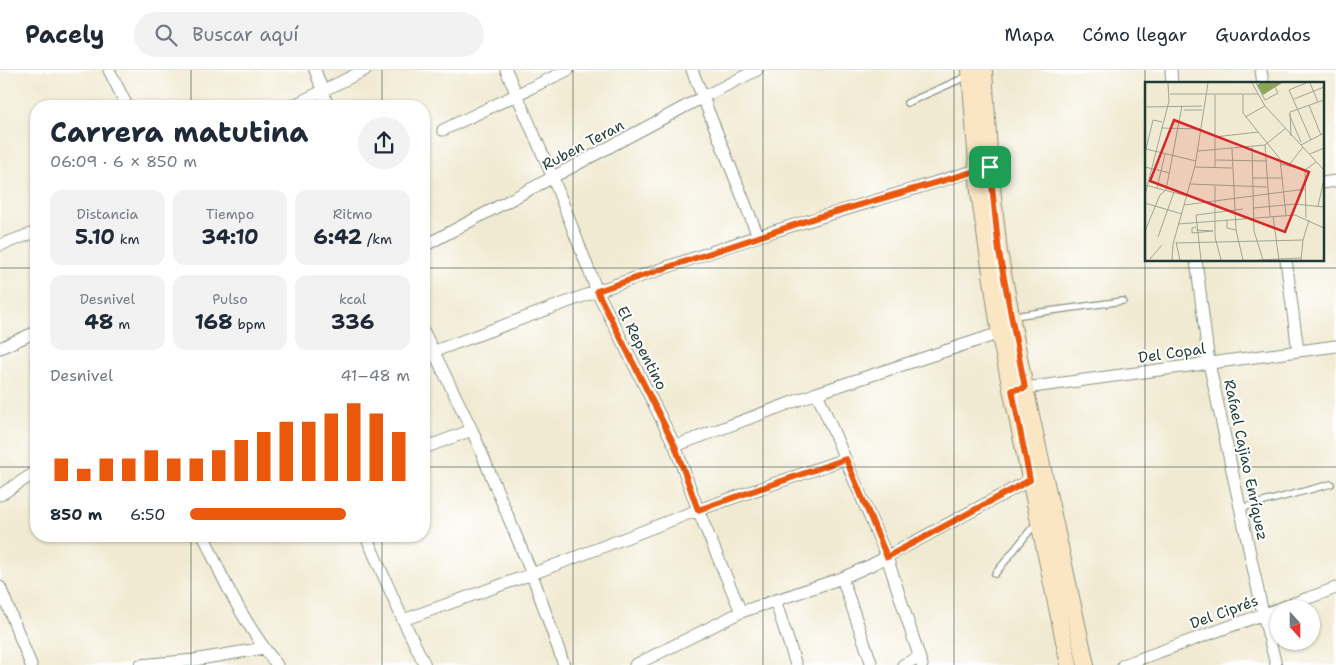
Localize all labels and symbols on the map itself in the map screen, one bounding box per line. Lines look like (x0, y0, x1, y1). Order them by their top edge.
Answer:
inset map (1145, 82, 1324, 261)
street label: Ruben Teran (538, 115, 628, 175)
pin (969, 146, 1011, 188)
street label: El Repentino (612, 303, 672, 393)
street label: Del Copal (1137, 338, 1208, 368)
street label: Rafael Cajiao Enríquez (1219, 378, 1273, 542)
street label: Del Ciprés (1187, 590, 1261, 634)
north arrow (1270, 600, 1320, 650)

